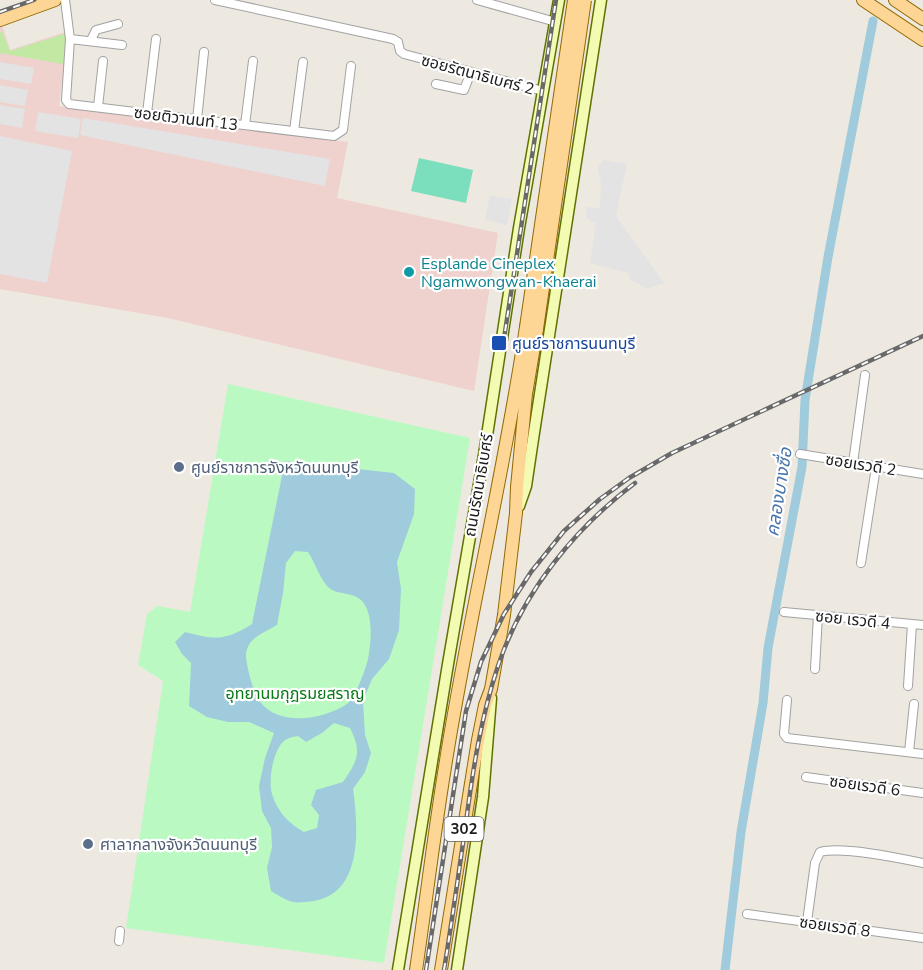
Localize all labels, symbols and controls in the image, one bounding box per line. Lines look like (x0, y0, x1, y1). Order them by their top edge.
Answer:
street label: ซอยรัตนาธิเบศร์ 2 (419, 49, 537, 101)
street label: ซอยติวานนท์ 13 (133, 102, 239, 136)
place label: Esplande Cineplex Ngamwongwan-Khaerai (421, 253, 597, 293)
marker: Esplande Cineplex Ngamwongwan-Khaerai (402, 265, 416, 279)
place label: ศูนย์ราชการนนทบุรี (512, 333, 635, 355)
marker: ศูนย์ราชการนนทบุรี (490, 334, 508, 352)
street label: ถนนรัตนาธิเบศร์ (459, 431, 499, 538)
water label: คลองบางซื่อ (759, 445, 798, 538)
street label: ซอยเรวดี 2 (824, 449, 898, 481)
place label: ศูนย์ราชการจังหวัดนนทบุรี (191, 457, 359, 479)
marker: ศูนย์ราชการจังหวัดนนทบุรี (172, 460, 186, 474)
street label: ซอย เรวดี 4 (814, 605, 892, 635)
park label: อุทยานมกุฎรมยสราญ (226, 683, 364, 705)
street label: ซอยเรวดี 6 (828, 770, 902, 802)
road number: 302 (444, 817, 484, 841)
place label: ศาลากลางจังหวัดนนทบุรี (100, 834, 257, 856)
marker: ศาลากลางจังหวัดนนทบุรี (81, 837, 95, 851)
street label: ซอยเรวดี 8 (798, 911, 872, 943)

